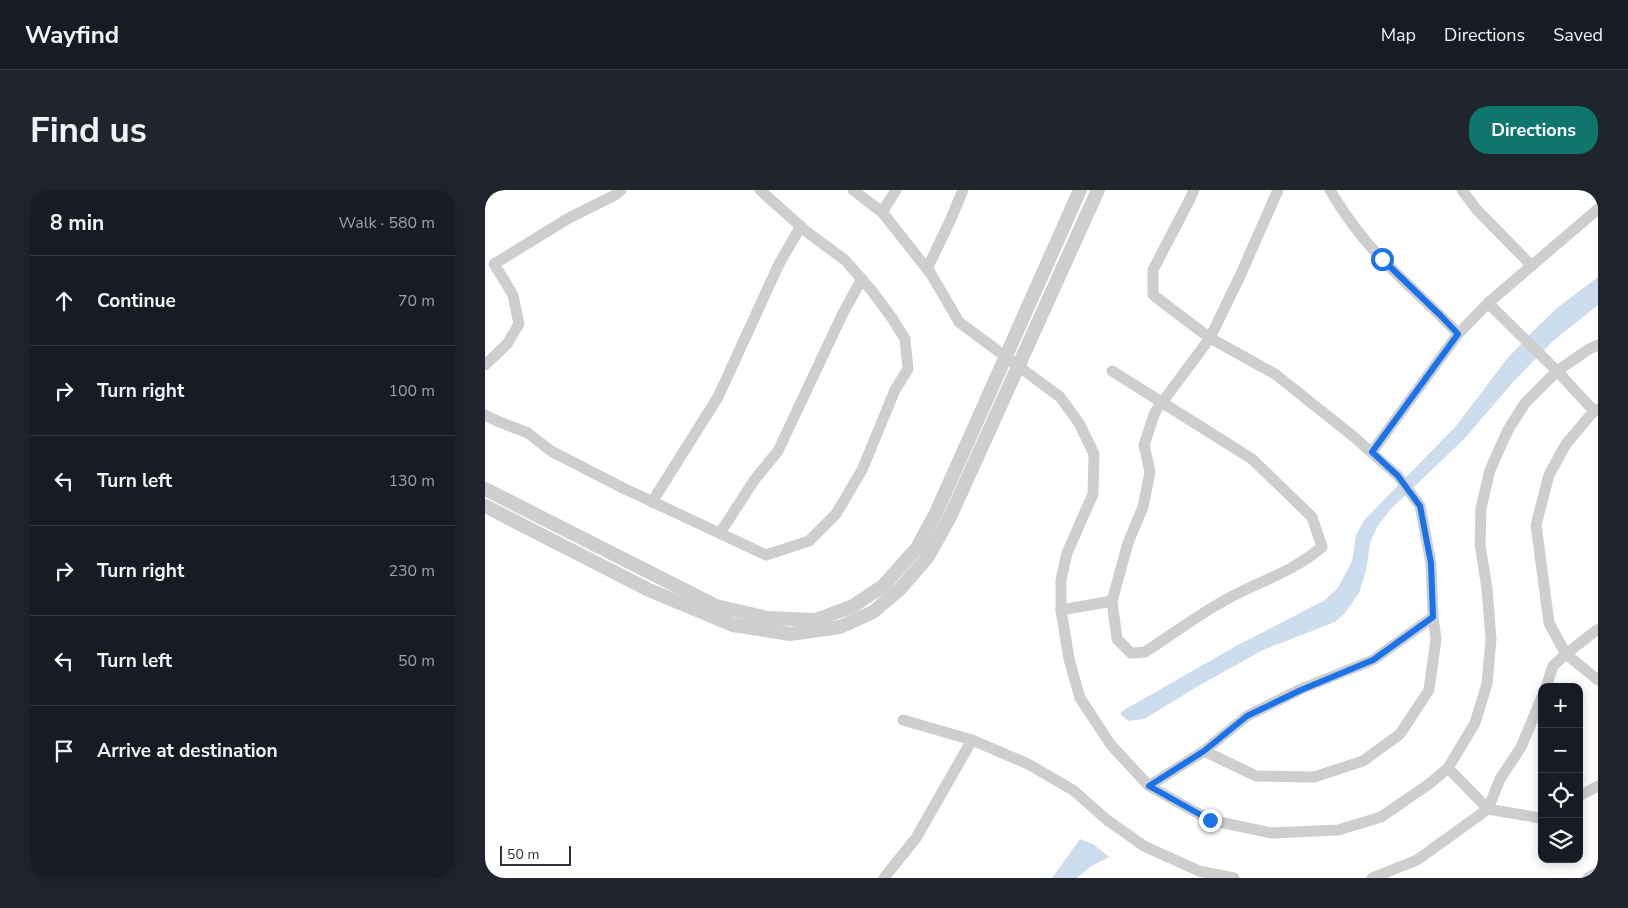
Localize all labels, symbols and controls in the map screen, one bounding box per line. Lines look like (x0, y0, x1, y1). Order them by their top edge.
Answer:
text: Wayfind (25, 19, 119, 51)
text: Map (1381, 23, 1416, 47)
text: Directions (1444, 23, 1525, 47)
text: Saved (1553, 23, 1603, 47)
button: Directions (1469, 106, 1598, 154)
text: Find us (30, 107, 147, 154)
text: 8 min (50, 209, 104, 237)
text: Walk · 580 m (339, 212, 435, 234)
route start (1371, 248, 1394, 271)
icon: ahead (50, 287, 78, 315)
text: Continue (97, 288, 176, 314)
text: 70 m (398, 290, 435, 312)
icon: right (50, 377, 78, 405)
text: Turn right (97, 378, 184, 404)
text: 100 m (388, 380, 435, 402)
icon: left (50, 467, 78, 495)
text: Turn left (97, 468, 172, 494)
text: 130 m (388, 470, 435, 492)
icon: right (50, 557, 78, 585)
text: Turn right (97, 558, 184, 584)
text: 230 m (388, 560, 435, 582)
icon: left (50, 647, 78, 675)
text: Turn left (97, 648, 172, 674)
text: 50 m (398, 650, 435, 672)
map controls (1538, 683, 1583, 863)
button: + (1538, 683, 1583, 728)
button: − (1538, 728, 1583, 773)
icon: arrive (50, 737, 78, 765)
text: Arrive at destination (97, 738, 278, 764)
button: locate (1538, 773, 1583, 818)
route end (1199, 809, 1222, 832)
button: layers (1538, 818, 1583, 863)
scale bar (500, 843, 571, 866)
text: 50 m (507, 845, 539, 864)

